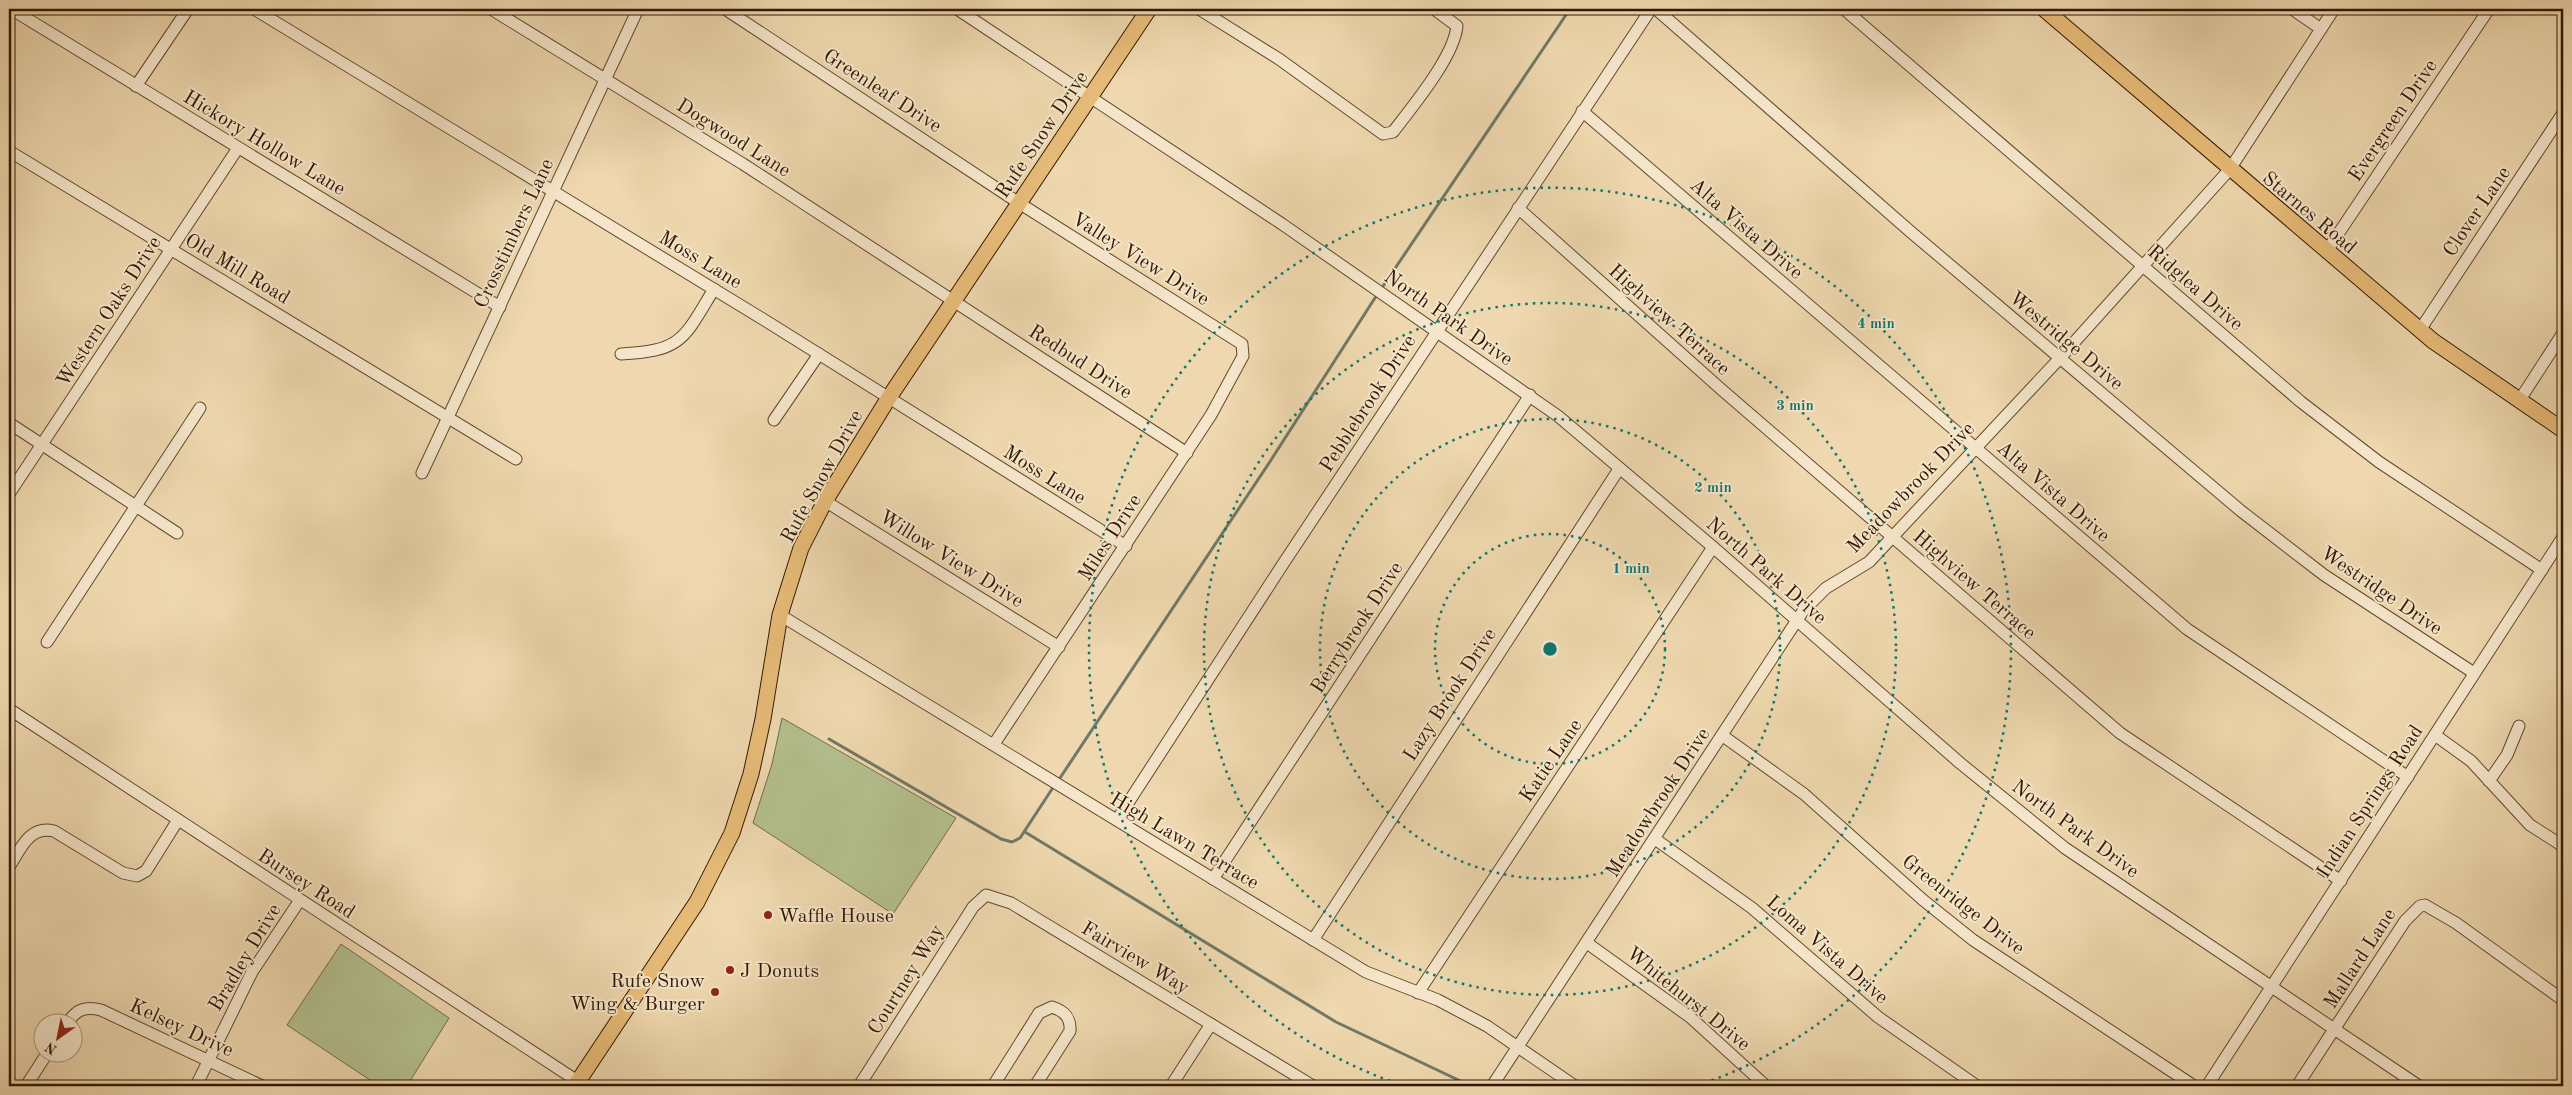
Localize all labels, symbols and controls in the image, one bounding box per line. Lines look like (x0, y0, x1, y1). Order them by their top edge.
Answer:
street label: Greenleaf Drive (819, 46, 945, 137)
street label: Evergreen Drive (2345, 56, 2442, 186)
street label: Rufe Snow Drive (993, 68, 1092, 202)
street label: Hickory Hollow Lane (179, 87, 348, 200)
street label: Dogwood Lane (672, 96, 793, 182)
street label: Crosstimbers Lane (471, 156, 558, 312)
street label: Clover Lane (2440, 163, 2515, 261)
street label: Starnes Road (2258, 168, 2360, 259)
street label: Alta Vista Drive (1685, 175, 1806, 284)
street label: Valley View Drive (1068, 209, 1212, 310)
street label: Moss Lane (655, 228, 745, 293)
street label: Old Mill Road (181, 231, 293, 309)
street label: Western Oaks Drive (54, 233, 166, 391)
street label: Ridglea Drive (2143, 242, 2246, 335)
street label: Highview Terrace (1604, 261, 1733, 380)
street label: North Park Drive (1380, 267, 1516, 370)
street label: Westridge Drive (2005, 288, 2127, 395)
text: 4 min (1857, 317, 1895, 332)
street label: Redbud Drive (1025, 322, 1135, 403)
street label: Pebblebrook Drive (1317, 332, 1420, 476)
text: 3 min (1776, 399, 1814, 414)
street label: Rufe Snow Drive (778, 407, 867, 547)
street label: Meadowbrook Drive (1844, 419, 1979, 558)
street label: Alta Vista Drive (1992, 438, 2113, 547)
street label: Moss Lane (999, 443, 1089, 509)
text: 2 min (1694, 481, 1732, 496)
street label: Miles Drive (1075, 491, 1146, 585)
street label: Willow View Drive (875, 507, 1027, 612)
street label: North Park Drive (1702, 514, 1830, 629)
street label: Highview Terrace (1908, 527, 2039, 644)
street label: Westridge Drive (2316, 544, 2445, 640)
street label: Berrybrook Drive (1308, 559, 1408, 697)
text: 1 min (1612, 562, 1650, 577)
street label: Lazy Brook Drive (1400, 625, 1501, 765)
centre of rings (1541, 640, 1559, 658)
street label: Katie Lane (1517, 716, 1587, 806)
street label: Indian Springs Road (2314, 722, 2427, 882)
street label: Meadowbrook Drive (1603, 725, 1714, 881)
street label: North Park Drive (2008, 777, 2142, 882)
street label: High Lawn Terrace (1106, 789, 1262, 894)
street label: Bursey Road (254, 846, 358, 923)
street label: Greenridge Drive (1898, 852, 2028, 959)
street label: Loma Vista Drive (1762, 892, 1891, 1009)
street label: Bradley Drive (206, 901, 285, 1015)
street label: Mallard Lane (2321, 905, 2400, 1013)
place label: Waffle House (778, 907, 894, 927)
marker: Waffle House (762, 909, 774, 921)
street label: Fairview Way (1078, 919, 1193, 999)
street label: Courtney Way (865, 921, 949, 1039)
street label: Whitehurst Drive (1622, 944, 1753, 1055)
place label: J Donuts (740, 962, 819, 982)
marker: J Donuts (724, 964, 736, 976)
place label: Rufe Snow Wing & Burger (570, 972, 705, 1015)
marker: Rufe Snow Wing & Burger (709, 986, 721, 998)
street label: Kelsey Drive (126, 996, 236, 1062)
north arrow (32, 1012, 82, 1062)
text: N (43, 1039, 60, 1057)

